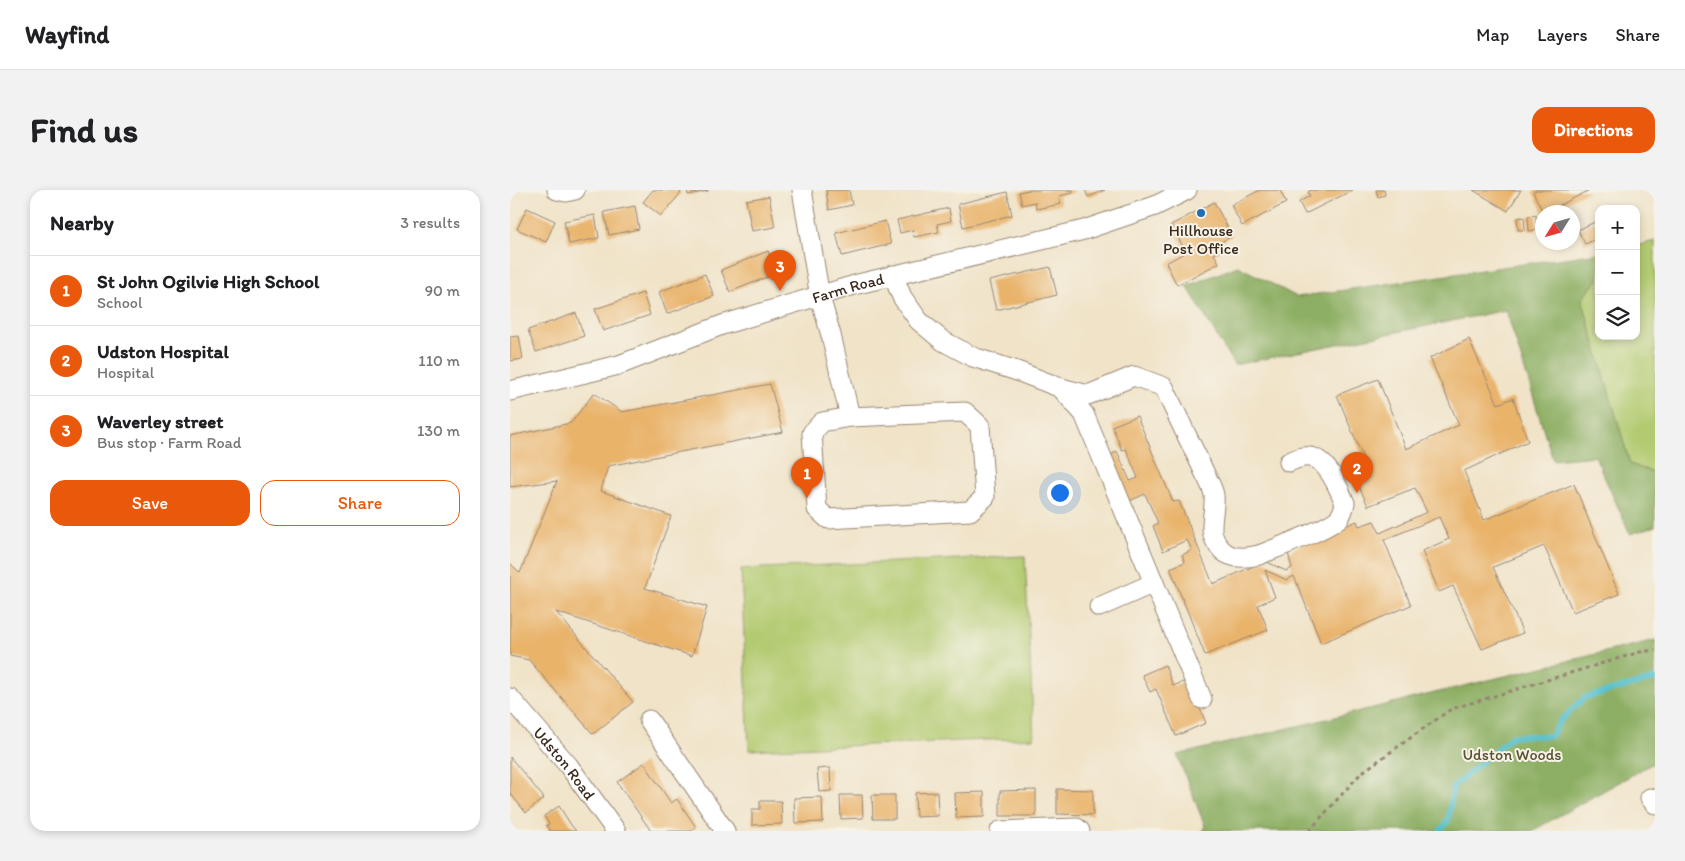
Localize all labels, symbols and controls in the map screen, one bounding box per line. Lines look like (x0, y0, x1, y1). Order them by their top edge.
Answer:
text: Wayfind (25, 20, 109, 49)
text: Map (1476, 24, 1509, 46)
text: Layers (1537, 24, 1587, 46)
text: Share (1615, 24, 1660, 46)
button: Directions (1532, 107, 1655, 153)
text: Find us (30, 109, 138, 151)
north arrow (1535, 205, 1580, 250)
map controls (1595, 205, 1640, 340)
button: + (1595, 205, 1640, 250)
marker: Hillhouse Post Office (1195, 207, 1207, 219)
text: Nearby (50, 210, 114, 235)
text: 3 results (400, 213, 460, 232)
place label: Hillhouse Post Office (1163, 221, 1239, 258)
pin: 3 (764, 250, 796, 291)
button: − (1595, 250, 1640, 295)
street label: Farm Road (810, 269, 886, 307)
text: St John Ogilvie High School (97, 270, 319, 293)
text: 1 (62, 281, 70, 300)
text: 90 m (425, 281, 460, 300)
text: School (97, 293, 143, 312)
button: layers (1595, 295, 1640, 340)
text: Udston Hospital (97, 340, 229, 363)
text: 2 (62, 351, 70, 370)
text: 110 m (418, 351, 460, 370)
text: Hospital (97, 363, 154, 382)
text: Waverley street (97, 410, 223, 433)
text: 3 (62, 421, 70, 440)
text: 130 m (417, 421, 460, 440)
text: Bus stop · Farm Road (97, 433, 242, 452)
pin: 2 (1341, 452, 1373, 493)
pin: 1 (791, 457, 823, 498)
button: Save (50, 480, 250, 526)
button: Share (260, 480, 460, 526)
your location (1047, 480, 1073, 506)
street label: Udston Road (530, 723, 600, 804)
park label: Udston Woods (1463, 745, 1561, 764)

